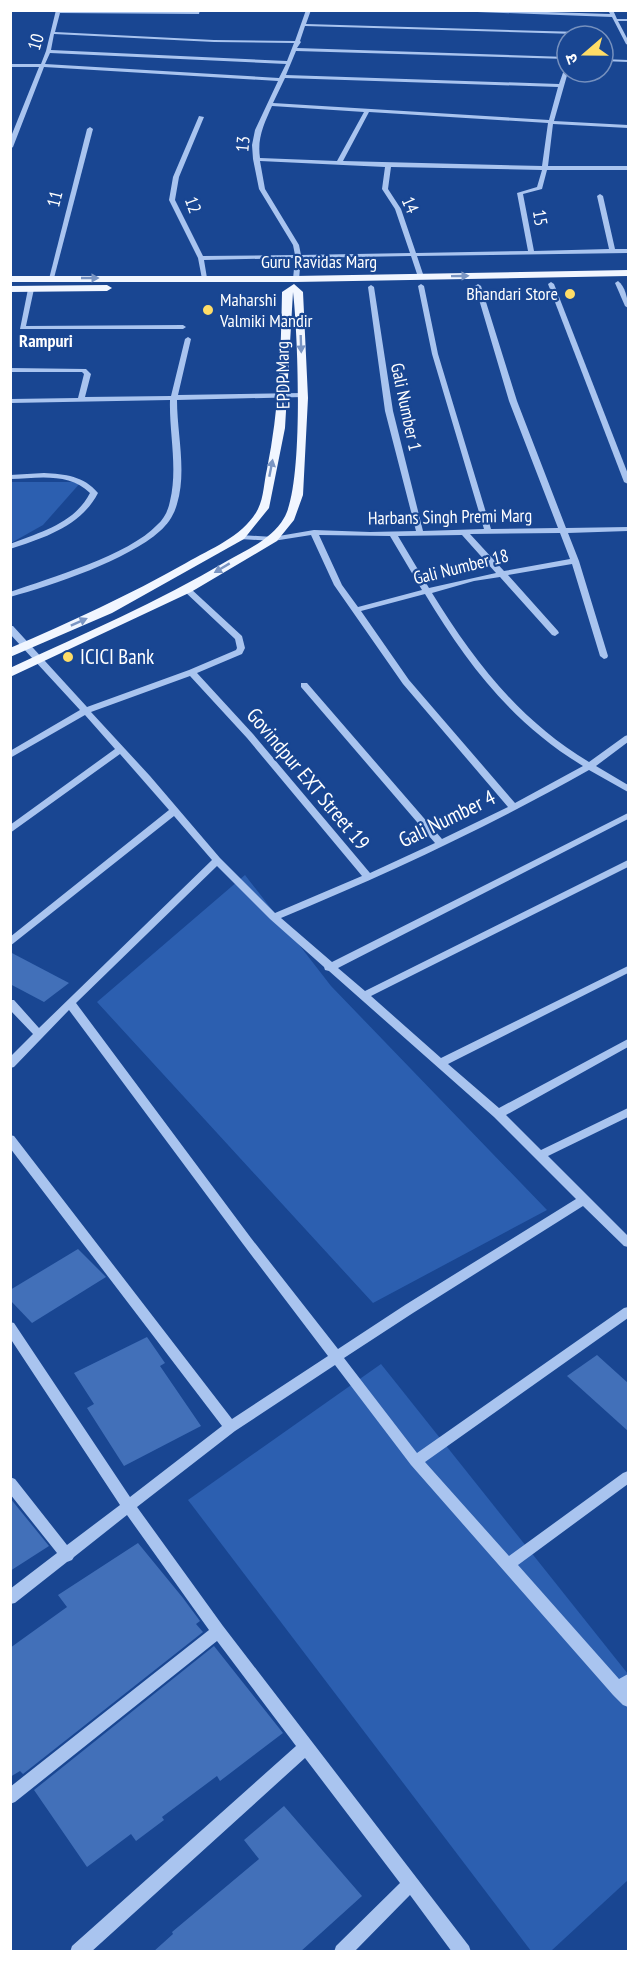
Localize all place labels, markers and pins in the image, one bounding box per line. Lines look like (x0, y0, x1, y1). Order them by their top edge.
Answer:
place label: Bhandari Store (466, 282, 558, 305)
marker: Bhandari Store (563, 287, 577, 301)
place label: Maharshi Valmiki Mandir (219, 288, 313, 332)
marker: Maharshi Valmiki Mandir (201, 303, 215, 317)
place label: ICICI Bank (80, 643, 154, 670)
marker: ICICI Bank (61, 650, 75, 664)

